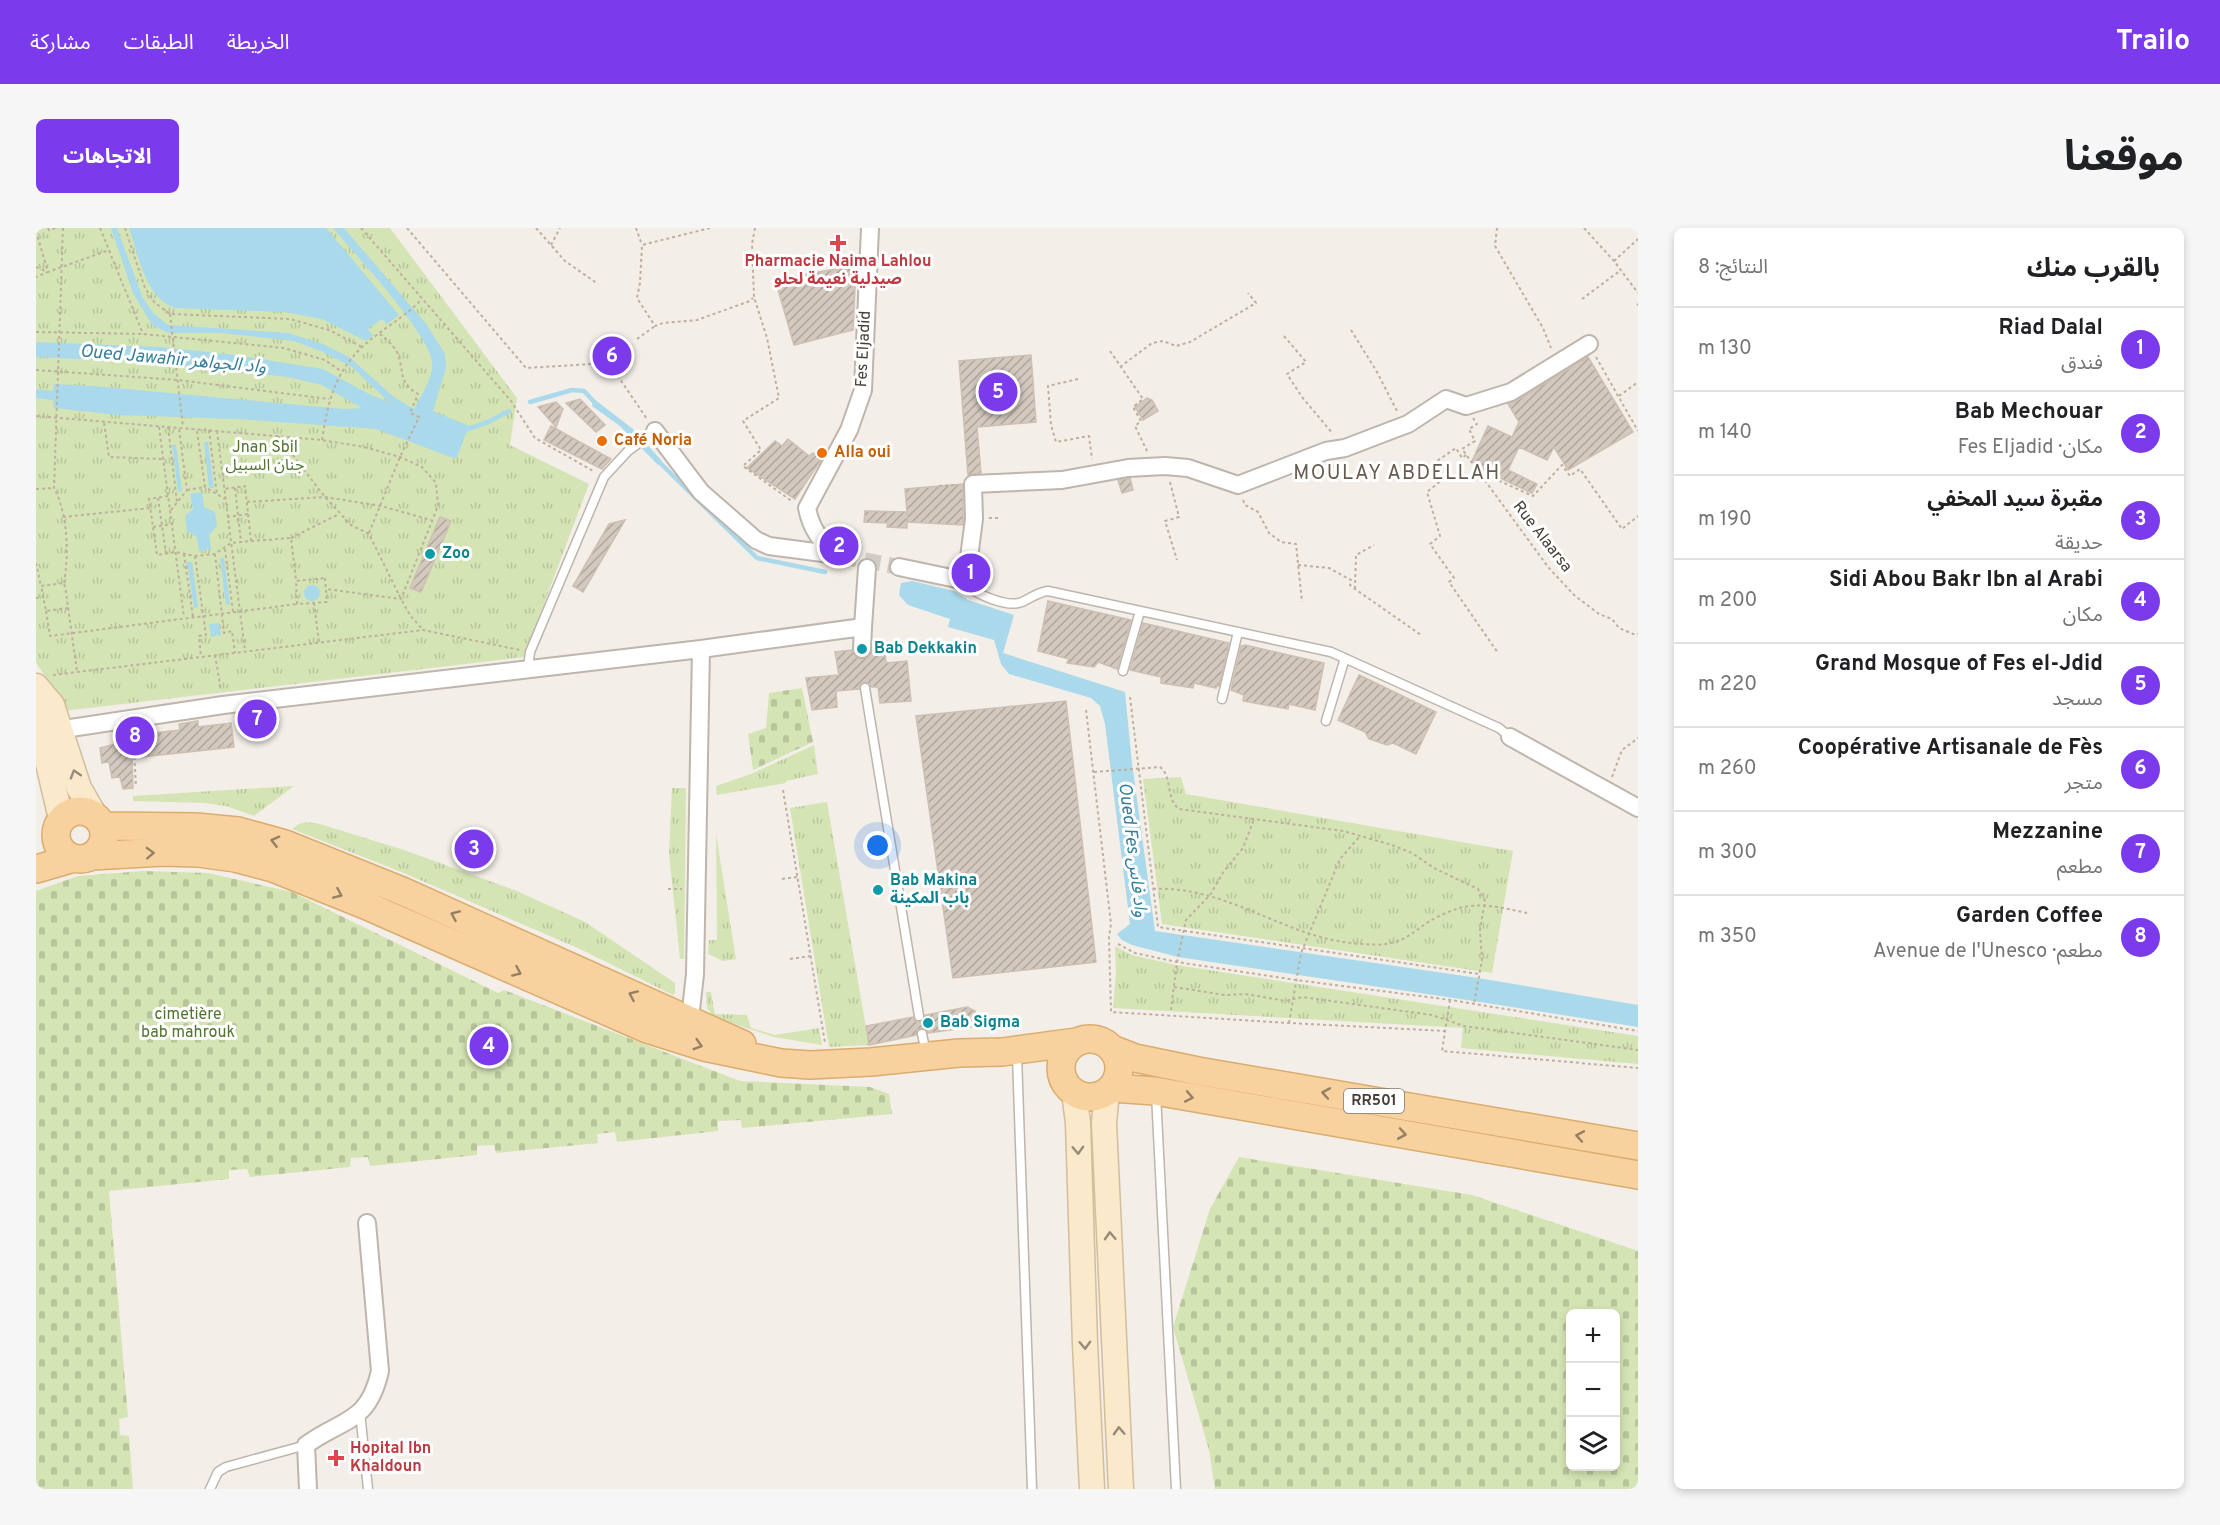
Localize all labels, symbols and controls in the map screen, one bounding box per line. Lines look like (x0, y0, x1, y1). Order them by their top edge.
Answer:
text: Trailo (2116, 24, 2190, 60)
text: مشاركة (30, 30, 91, 57)
text: الطبقات (124, 30, 194, 57)
text: الخريطة (227, 30, 290, 57)
button: الاتجاهات (36, 119, 179, 193)
text: موقعنا (2064, 133, 2184, 186)
marker: Pharmacie Naima Lahlou صيدلية نعيمة لحلو (831, 236, 845, 250)
place label: Pharmacie Naima Lahlou صيدلية نعيمة لحلو (745, 252, 931, 290)
text: بالقرب منك (2027, 253, 2160, 286)
text: النتائج: 8 (1698, 255, 1768, 281)
street label: Fes Eljadid (852, 310, 876, 388)
text: Riad Dalal (1999, 315, 2103, 342)
pin: 6 (592, 334, 632, 378)
text: 130 m (1698, 336, 1752, 362)
text: 1 (2137, 336, 2145, 362)
water label: Oued Jawahir واد الجواهر (79, 340, 267, 380)
text: فندق (2061, 351, 2103, 377)
pin: 5 (978, 370, 1018, 414)
text: Bab Mechouar (1955, 399, 2103, 426)
text: 140 m (1698, 420, 1752, 446)
text: 2 (2134, 420, 2147, 446)
place label: Café Noria (614, 431, 692, 451)
marker: Café Noria (595, 434, 609, 448)
text: مكان · Fes Eljadid (1958, 435, 2103, 461)
park label: Jnan Sbil جنان السبيل (226, 438, 305, 476)
place label: Alla oui (834, 443, 891, 463)
marker: Alla oui (815, 446, 829, 460)
district label: MOULAY ABDELLAH (1293, 461, 1501, 487)
text: مقبرة سيد المخفي (1927, 487, 2103, 514)
street label: Rue Alaarsa (1508, 497, 1576, 577)
text: 190 m (1698, 507, 1752, 533)
text: 3 (2135, 507, 2147, 533)
pin: 2 (820, 524, 858, 568)
text: حديقة (2055, 531, 2103, 557)
place label: Zoo (442, 544, 470, 564)
marker: Zoo (423, 547, 437, 561)
pin: 1 (952, 550, 990, 596)
text: Sidi Abou Bakr Ibn al Arabi (1829, 567, 2103, 594)
text: 200 m (1698, 588, 1757, 614)
text: 4 (2134, 588, 2147, 614)
text: مكان (2063, 603, 2103, 629)
place label: Bab Dekkakin (874, 639, 977, 659)
marker: Bab Dekkakin (855, 642, 869, 656)
text: Grand Mosque of Fes el-Jdid (1815, 651, 2103, 678)
text: 220 m (1698, 672, 1757, 698)
text: 5 (2134, 672, 2147, 698)
text: مسجد (2052, 687, 2103, 713)
pin: 7 (238, 696, 276, 742)
pin: 8 (116, 714, 154, 758)
text: Coopérative Artisanale de Fès (1798, 735, 2103, 762)
text: 260 m (1698, 756, 1757, 782)
text: 6 (2134, 756, 2147, 782)
one-way arrow (70, 769, 82, 780)
text: متجر (2064, 771, 2103, 797)
water label: Oued Fes واد فاس (1112, 781, 1152, 919)
text: Mezzanine (1992, 819, 2103, 846)
pin: 3 (454, 826, 494, 872)
your location (863, 831, 892, 860)
one-way arrow (270, 835, 280, 848)
text: 300 m (1698, 840, 1757, 866)
text: 7 (2135, 840, 2146, 866)
one-way arrow (146, 846, 155, 859)
text: مطعم (2057, 855, 2103, 881)
place label: Bab Makina باب المكينة (890, 871, 977, 909)
marker: Bab Makina باب المكينة (871, 883, 885, 897)
one-way arrow (332, 887, 343, 899)
text: Garden Coffee (1956, 903, 2103, 930)
one-way arrow (450, 910, 461, 922)
text: 350 m (1698, 924, 1757, 950)
text: 8 (2134, 924, 2147, 950)
text: مطعم · Avenue de l'Unesco (1873, 939, 2103, 965)
one-way arrow (511, 965, 522, 977)
one-way arrow (628, 990, 639, 1002)
park label: cimetière bab mahrouk (141, 1005, 235, 1043)
place label: Bab Sigma (940, 1013, 1020, 1033)
marker: Bab Sigma (921, 1016, 935, 1030)
pin: 4 (470, 1024, 508, 1068)
one-way arrow (692, 1038, 703, 1050)
one-way arrow (1321, 1087, 1331, 1100)
road number: RR501 (1344, 1089, 1404, 1113)
one-way arrow (1184, 1090, 1194, 1103)
one-way arrow (1397, 1127, 1407, 1140)
one-way arrow (1576, 1130, 1586, 1143)
one-way arrow (1072, 1146, 1085, 1155)
one-way arrow (1103, 1231, 1116, 1240)
map controls (1566, 1309, 1620, 1471)
button: + (1566, 1309, 1620, 1363)
one-way arrow (1078, 1341, 1091, 1350)
button: − (1566, 1363, 1620, 1417)
button: layers (1566, 1417, 1620, 1471)
one-way arrow (1112, 1426, 1125, 1435)
place label: Hopital Ibn Khaldoun (350, 1439, 431, 1477)
marker: Hopital Ibn Khaldoun (327, 1449, 345, 1467)

